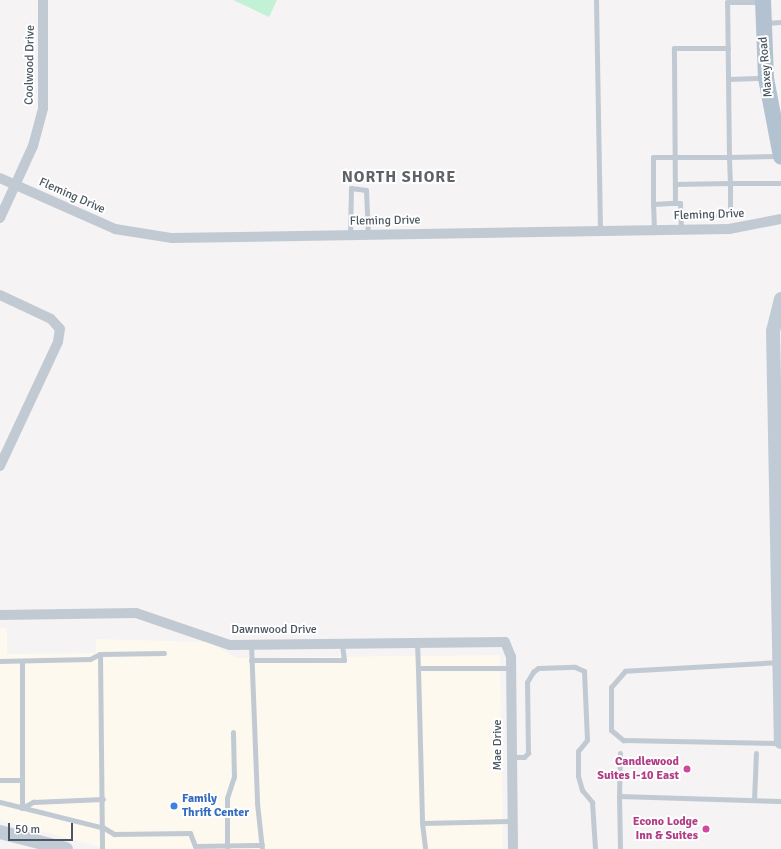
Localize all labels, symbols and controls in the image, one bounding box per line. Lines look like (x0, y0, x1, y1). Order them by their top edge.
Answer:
street label: Coolwood Drive (22, 25, 38, 105)
street label: Maxey Road (756, 36, 776, 98)
district label: NORTH SHORE (342, 167, 456, 187)
street label: Fleming Drive (37, 175, 107, 217)
street label: Fleming Drive (673, 207, 745, 223)
street label: Fleming Drive (349, 213, 421, 229)
street label: Dawnwood Drive (231, 623, 317, 637)
street label: Mae Drive (491, 719, 505, 771)
place label: Candlewood Suites I-10 East (597, 755, 679, 783)
marker: Candlewood Suites I-10 East (682, 764, 692, 774)
place label: Family Thrift Center (182, 792, 249, 820)
marker: Family Thrift Center (169, 801, 179, 811)
scale bar (10, 815, 75, 841)
place label: Econo Lodge Inn & Suites (633, 815, 698, 843)
text: 50 m (15, 822, 40, 837)
marker: Econo Lodge Inn & Suites (701, 824, 711, 834)

